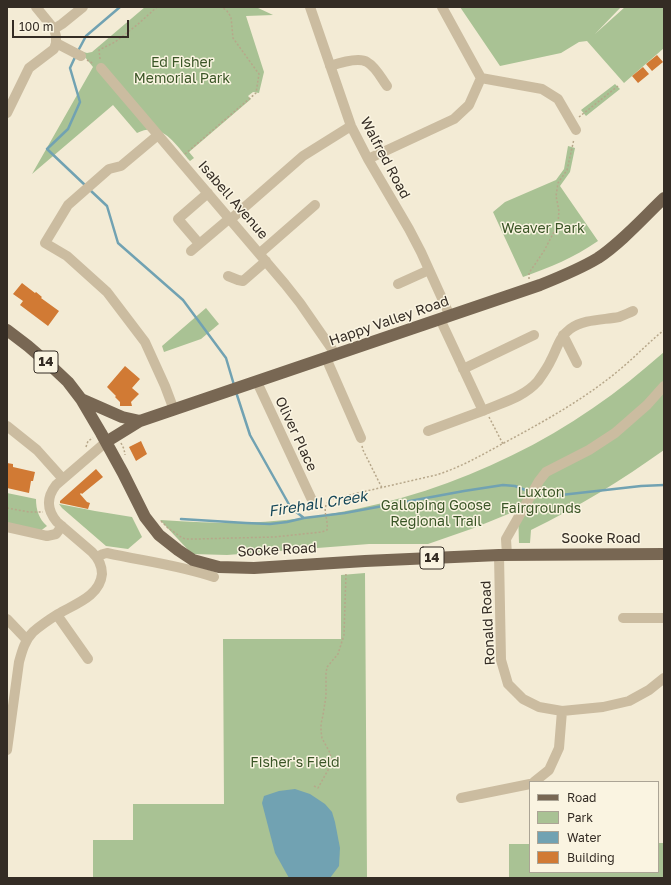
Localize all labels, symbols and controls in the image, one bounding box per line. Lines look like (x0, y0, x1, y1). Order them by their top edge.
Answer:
scale bar (14, 12, 131, 38)
text: 100 m (19, 19, 53, 34)
park label: Ed Fisher Memorial Park (134, 55, 230, 88)
street label: Walfred Road (356, 114, 414, 202)
street label: Isabell Avenue (194, 157, 272, 243)
park label: Weaver Park (501, 221, 585, 237)
street label: Happy Valley Road (327, 293, 451, 349)
road number: 14 (34, 351, 58, 373)
street label: Oliver Place (271, 394, 321, 474)
park label: Luxton Fairgrounds (501, 485, 581, 518)
water label: Firehall Creek (267, 487, 369, 521)
park label: Galloping Goose Regional Trail (381, 498, 491, 530)
street label: Sooke Road (561, 531, 641, 547)
street label: Sooke Road (237, 540, 317, 560)
road number: 14 (420, 547, 444, 569)
street label: Ronald Road (477, 580, 499, 666)
park label: Fisher's Field (250, 755, 340, 771)
legend (529, 781, 659, 873)
text: Road (567, 790, 596, 805)
text: Park (567, 810, 593, 825)
text: Water (567, 830, 601, 845)
text: Building (567, 850, 615, 865)

